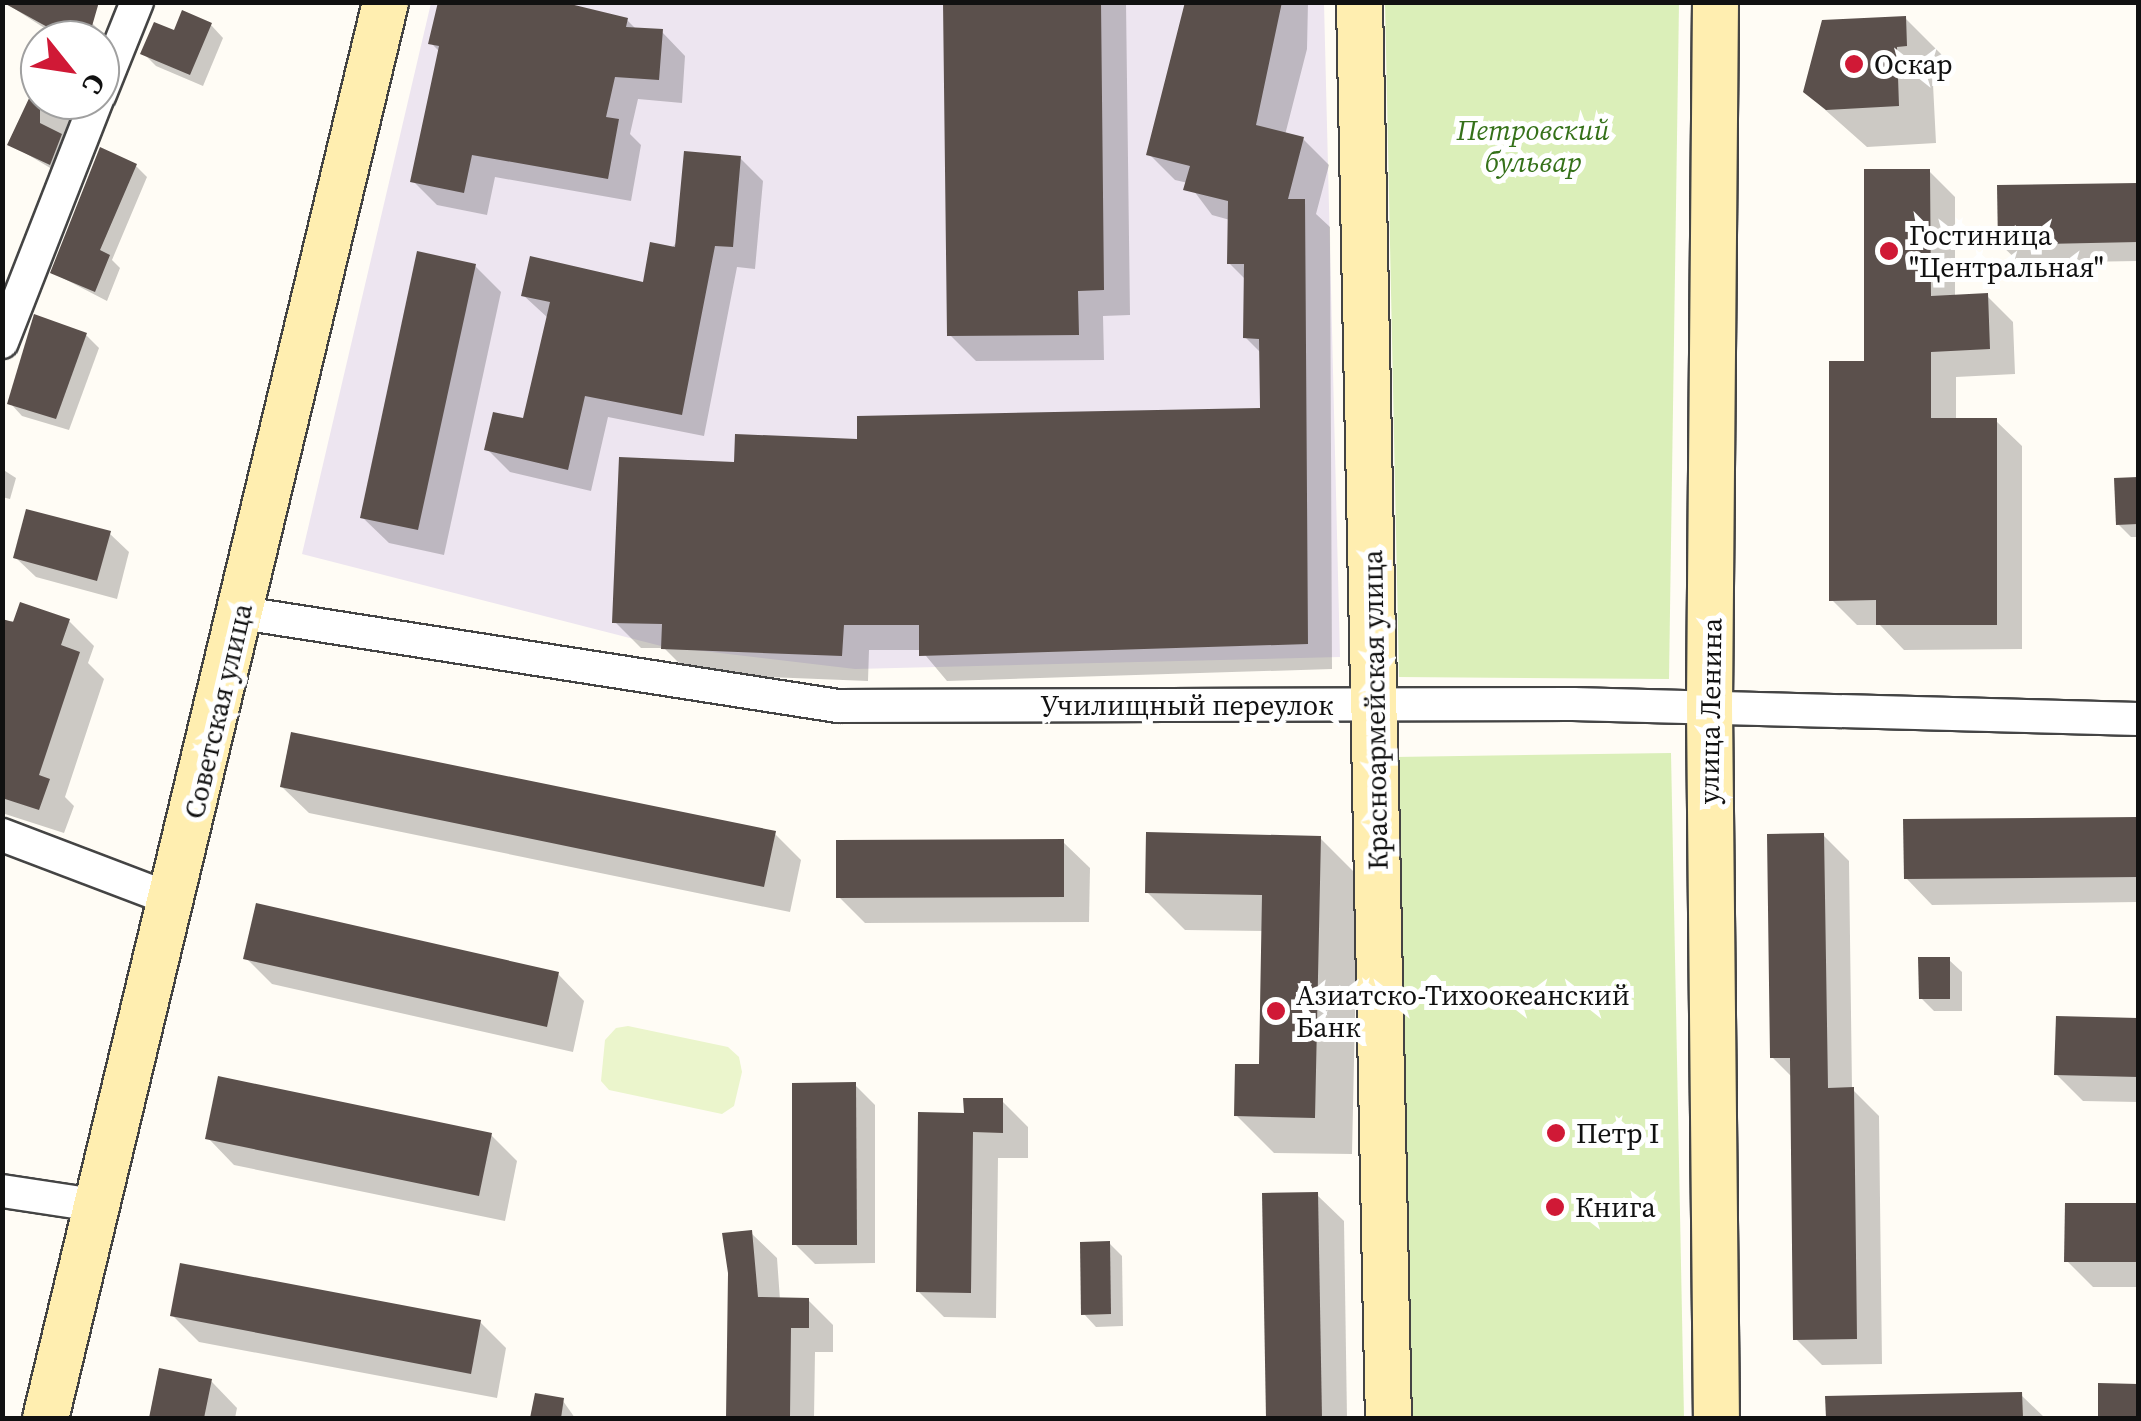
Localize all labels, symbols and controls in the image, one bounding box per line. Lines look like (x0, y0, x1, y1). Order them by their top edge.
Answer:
north arrow (20, 20, 120, 120)
place label: Оскар (1874, 47, 1953, 81)
marker: Оскар (1843, 53, 1865, 75)
text: С (73, 67, 115, 101)
park label: Петровский бульвар (1457, 113, 1609, 179)
place label: Гостиница "Центральная" (1909, 218, 2104, 284)
marker: Гостиница "Центральная" (1878, 240, 1900, 262)
street label: Красноармейская улица (1355, 550, 1395, 870)
street label: Советская улица (177, 600, 259, 822)
street label: улица Ленина (1692, 618, 1728, 804)
street label: Училищный переулок (1040, 688, 1334, 722)
place label: Азиатско-Тихоокеанский Банк (1296, 978, 1630, 1044)
marker: Азиатско-Тихоокеанский Банк (1265, 1000, 1287, 1022)
place label: Петр I (1576, 1116, 1659, 1150)
marker: Петр I (1545, 1122, 1567, 1144)
place label: Книга (1575, 1190, 1656, 1224)
marker: Книга (1544, 1196, 1566, 1218)

